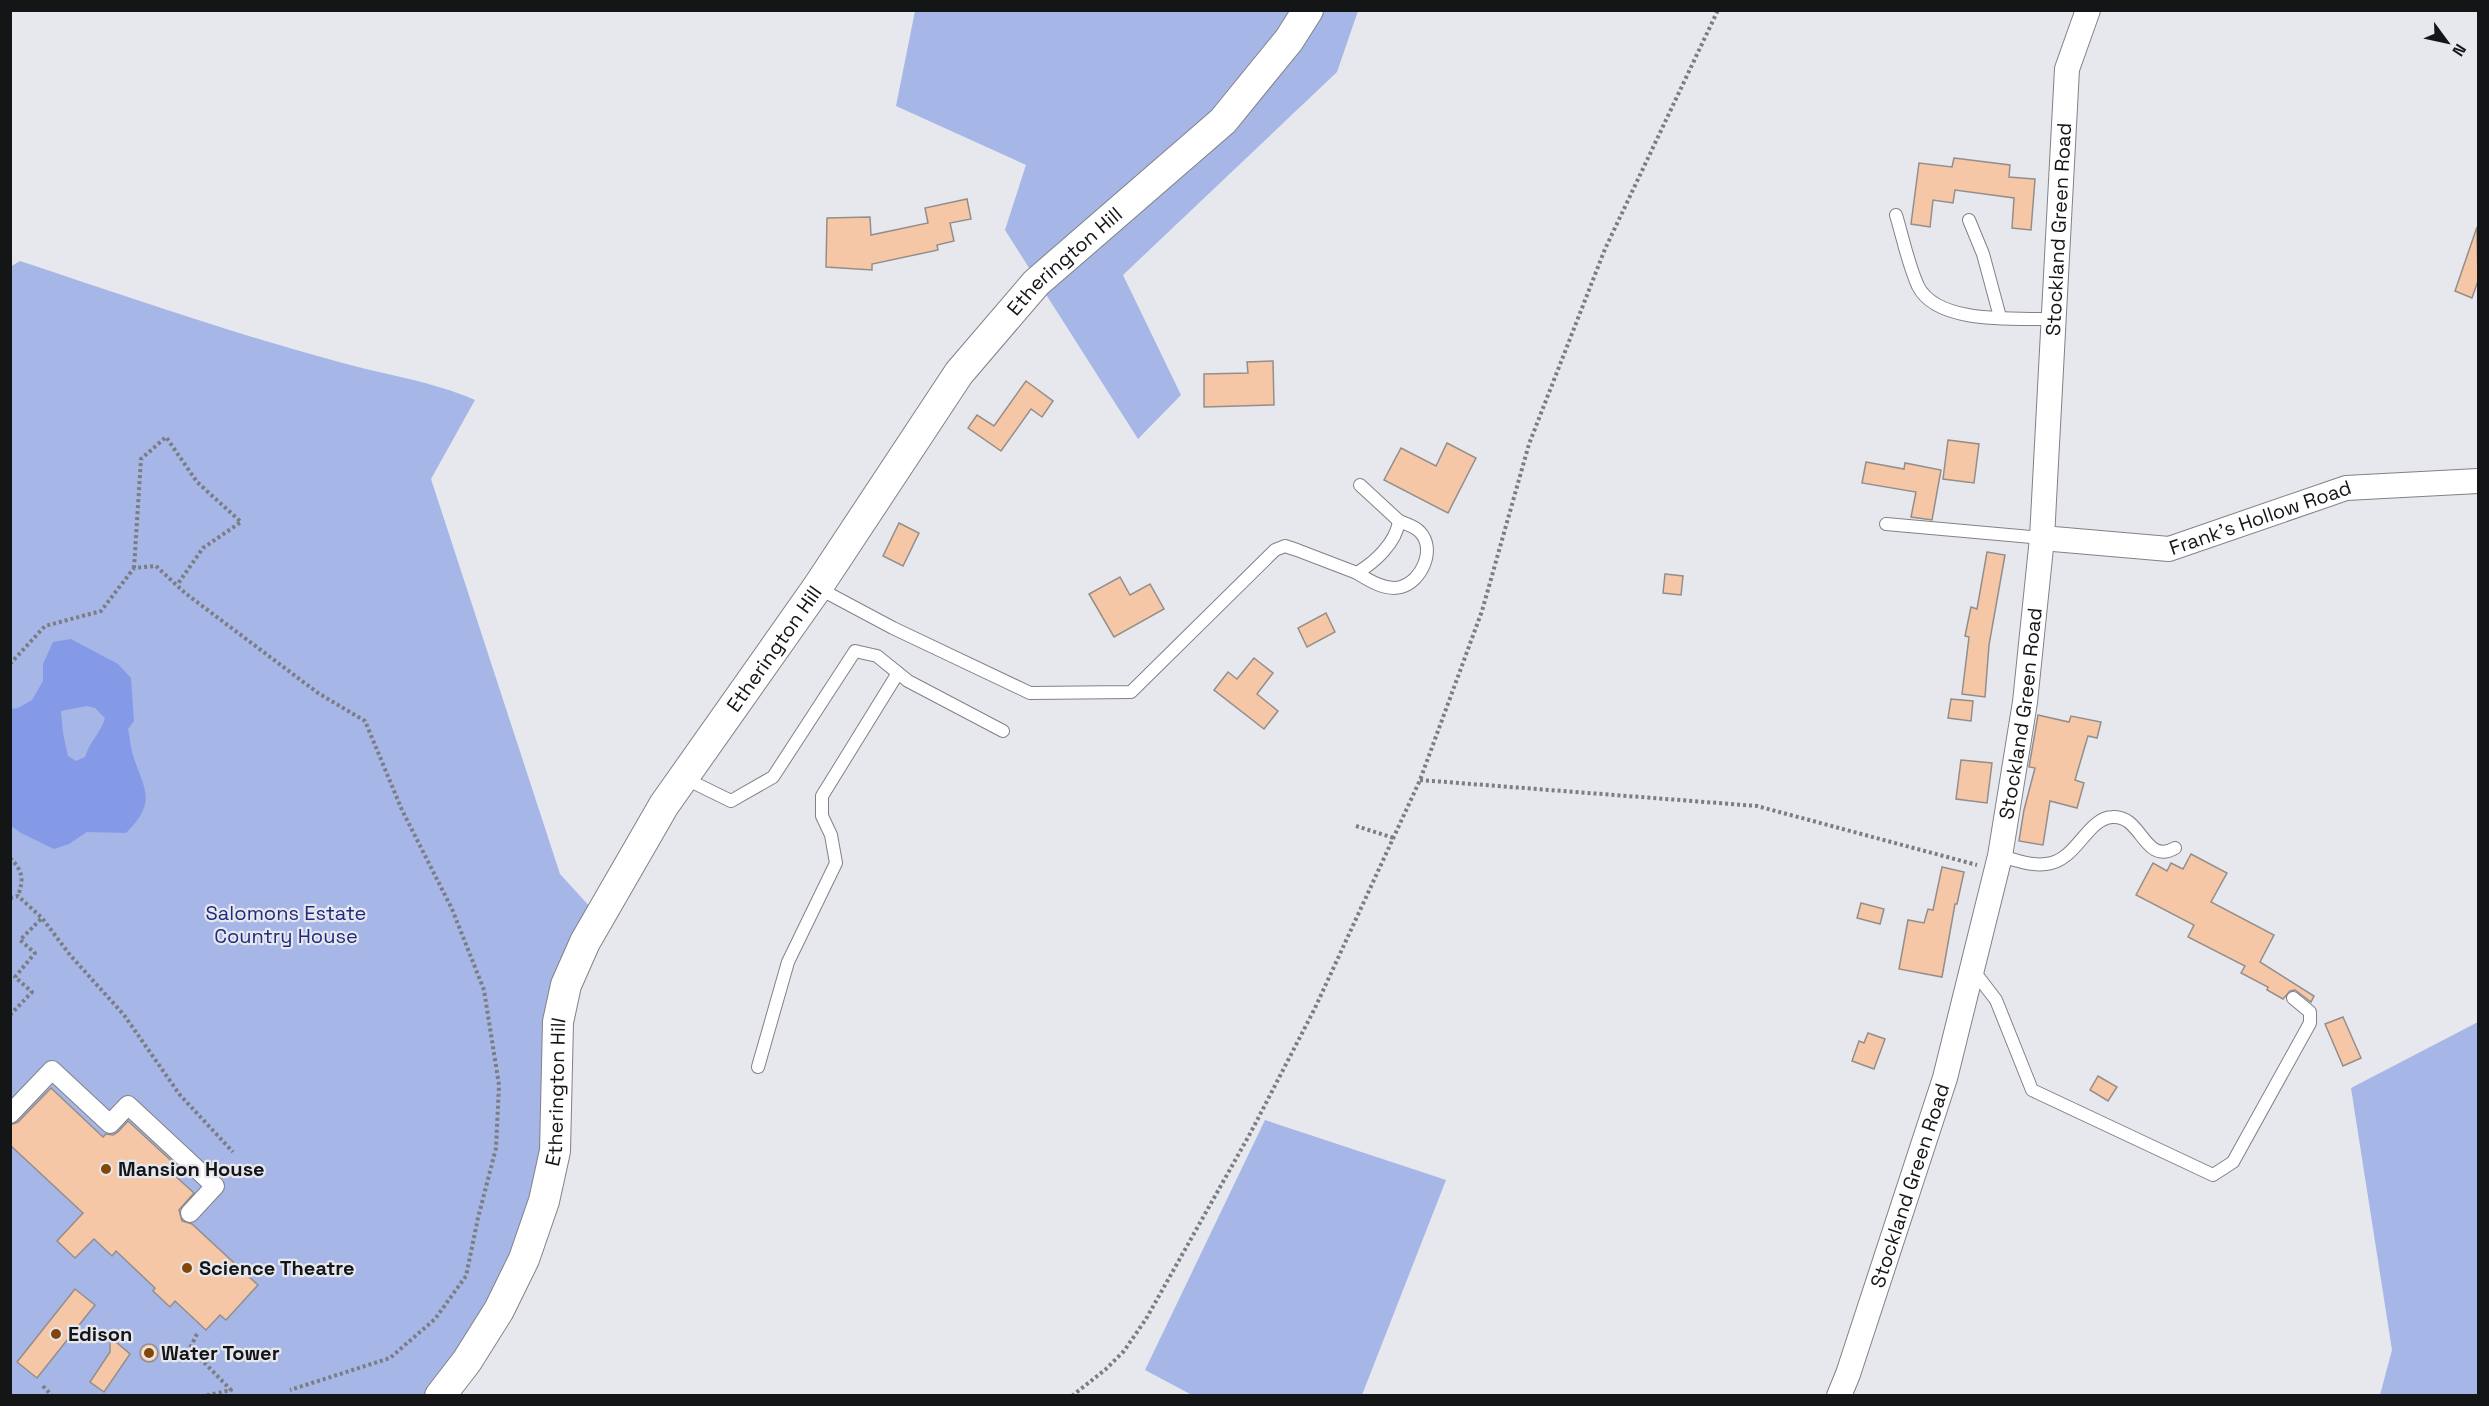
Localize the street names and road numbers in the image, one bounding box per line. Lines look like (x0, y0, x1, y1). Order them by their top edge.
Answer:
street label: Stockland Green Road (2040, 122, 2077, 337)
street label: Etherington Hill (1001, 201, 1128, 321)
street label: Frank's Hollow Road (2166, 474, 2355, 561)
street label: Etherington Hill (721, 581, 828, 717)
street label: Stockland Green Road (1993, 606, 2048, 821)
street label: Etherington Hill (539, 1015, 572, 1169)
street label: Stockland Green Road (1864, 1080, 1955, 1291)

